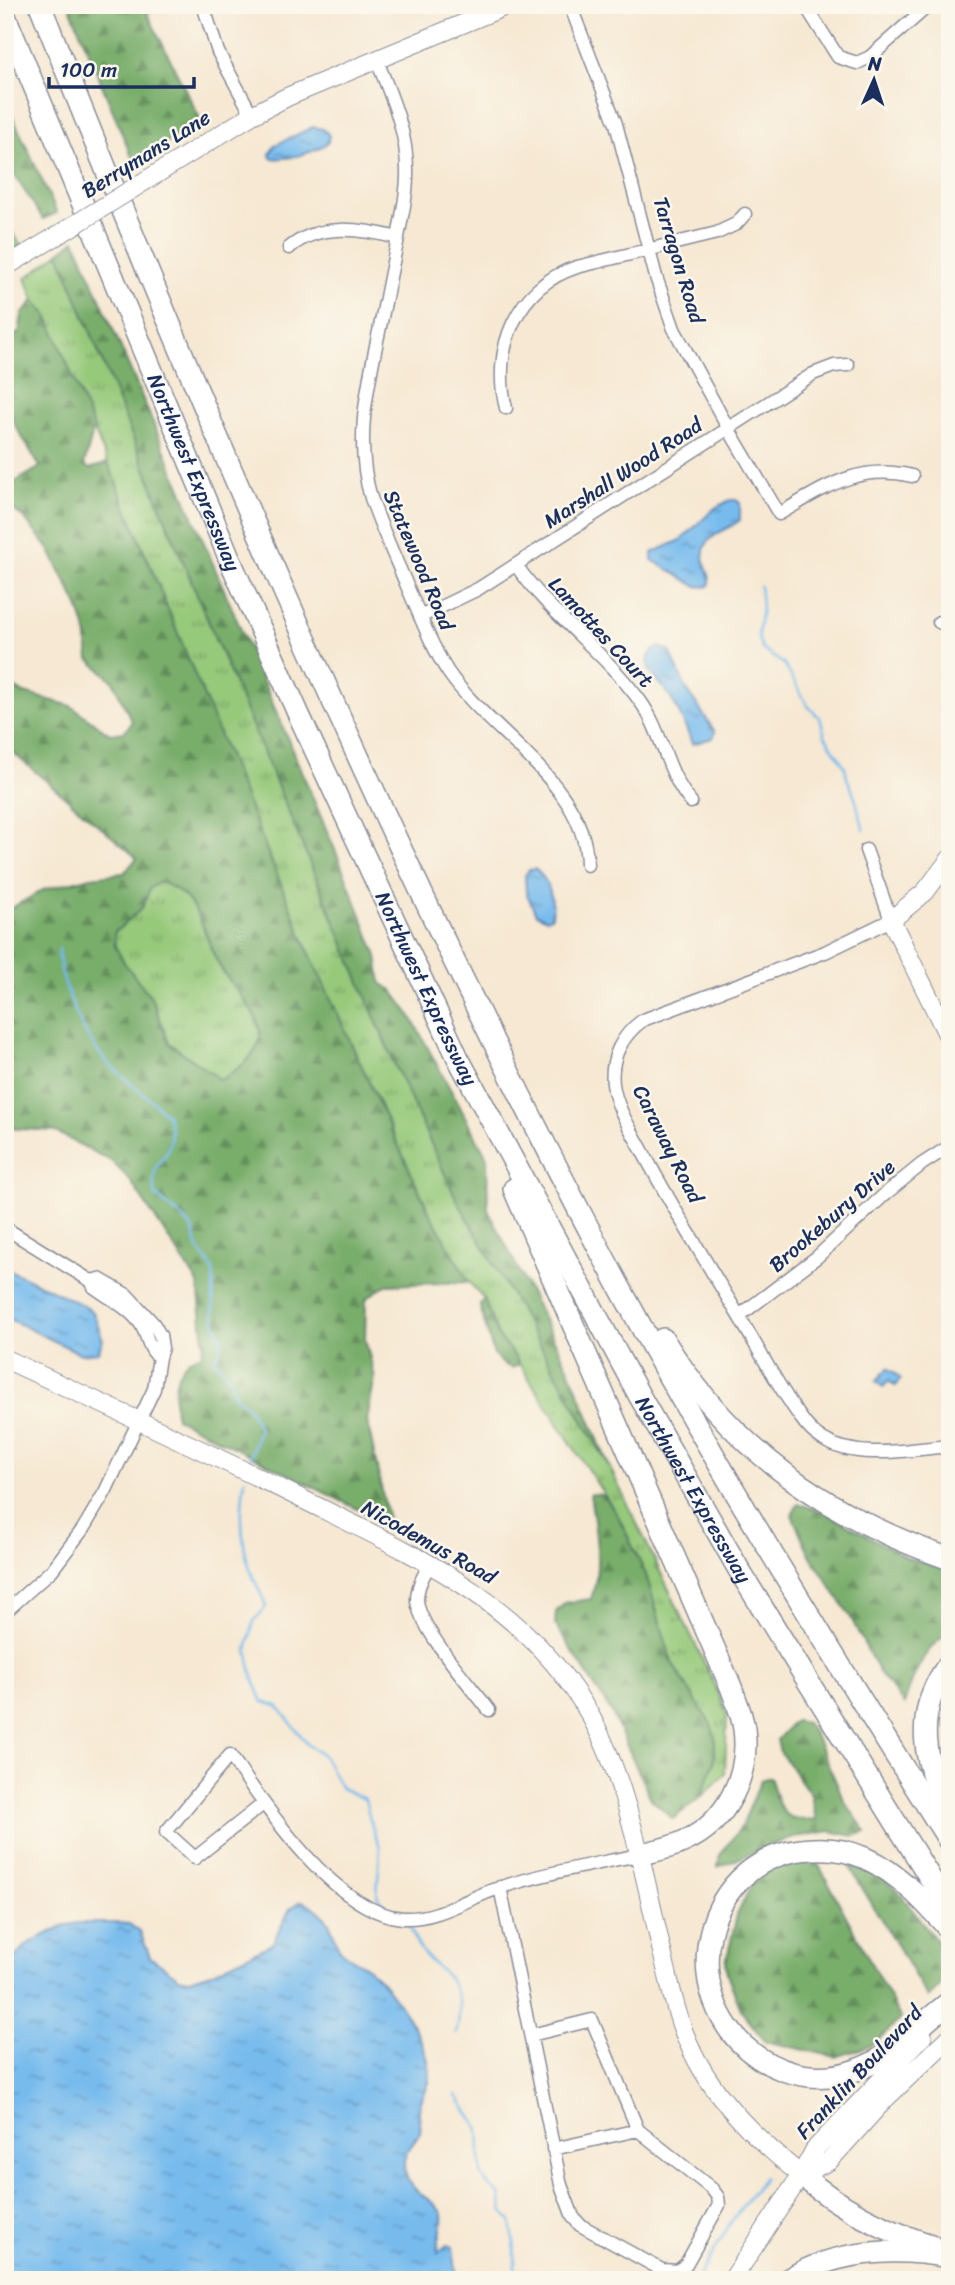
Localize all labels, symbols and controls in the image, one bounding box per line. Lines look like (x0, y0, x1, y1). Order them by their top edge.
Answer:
scale bar (49, 46, 194, 90)
north arrow (839, 46, 909, 116)
text: N (866, 47, 883, 80)
text: 100 m (60, 51, 117, 89)
street label: Berrymans Lane (74, 99, 218, 209)
street label: Tarragon Road (642, 192, 717, 330)
street label: Northwest Expressway (136, 368, 252, 577)
street label: Marshall Wood Road (536, 406, 712, 539)
street label: Statewood Road (372, 484, 467, 638)
street label: Lamottes Court (539, 567, 663, 697)
street label: Northwest Expressway (364, 885, 489, 1093)
street label: Caraway Road (622, 1078, 715, 1212)
street label: Brookebury Drive (760, 1150, 904, 1282)
street label: Northwest Expressway (624, 1389, 762, 1591)
street label: Nicodemus Road (354, 1489, 506, 1596)
street label: Franklin Boulevard (786, 1994, 933, 2148)

